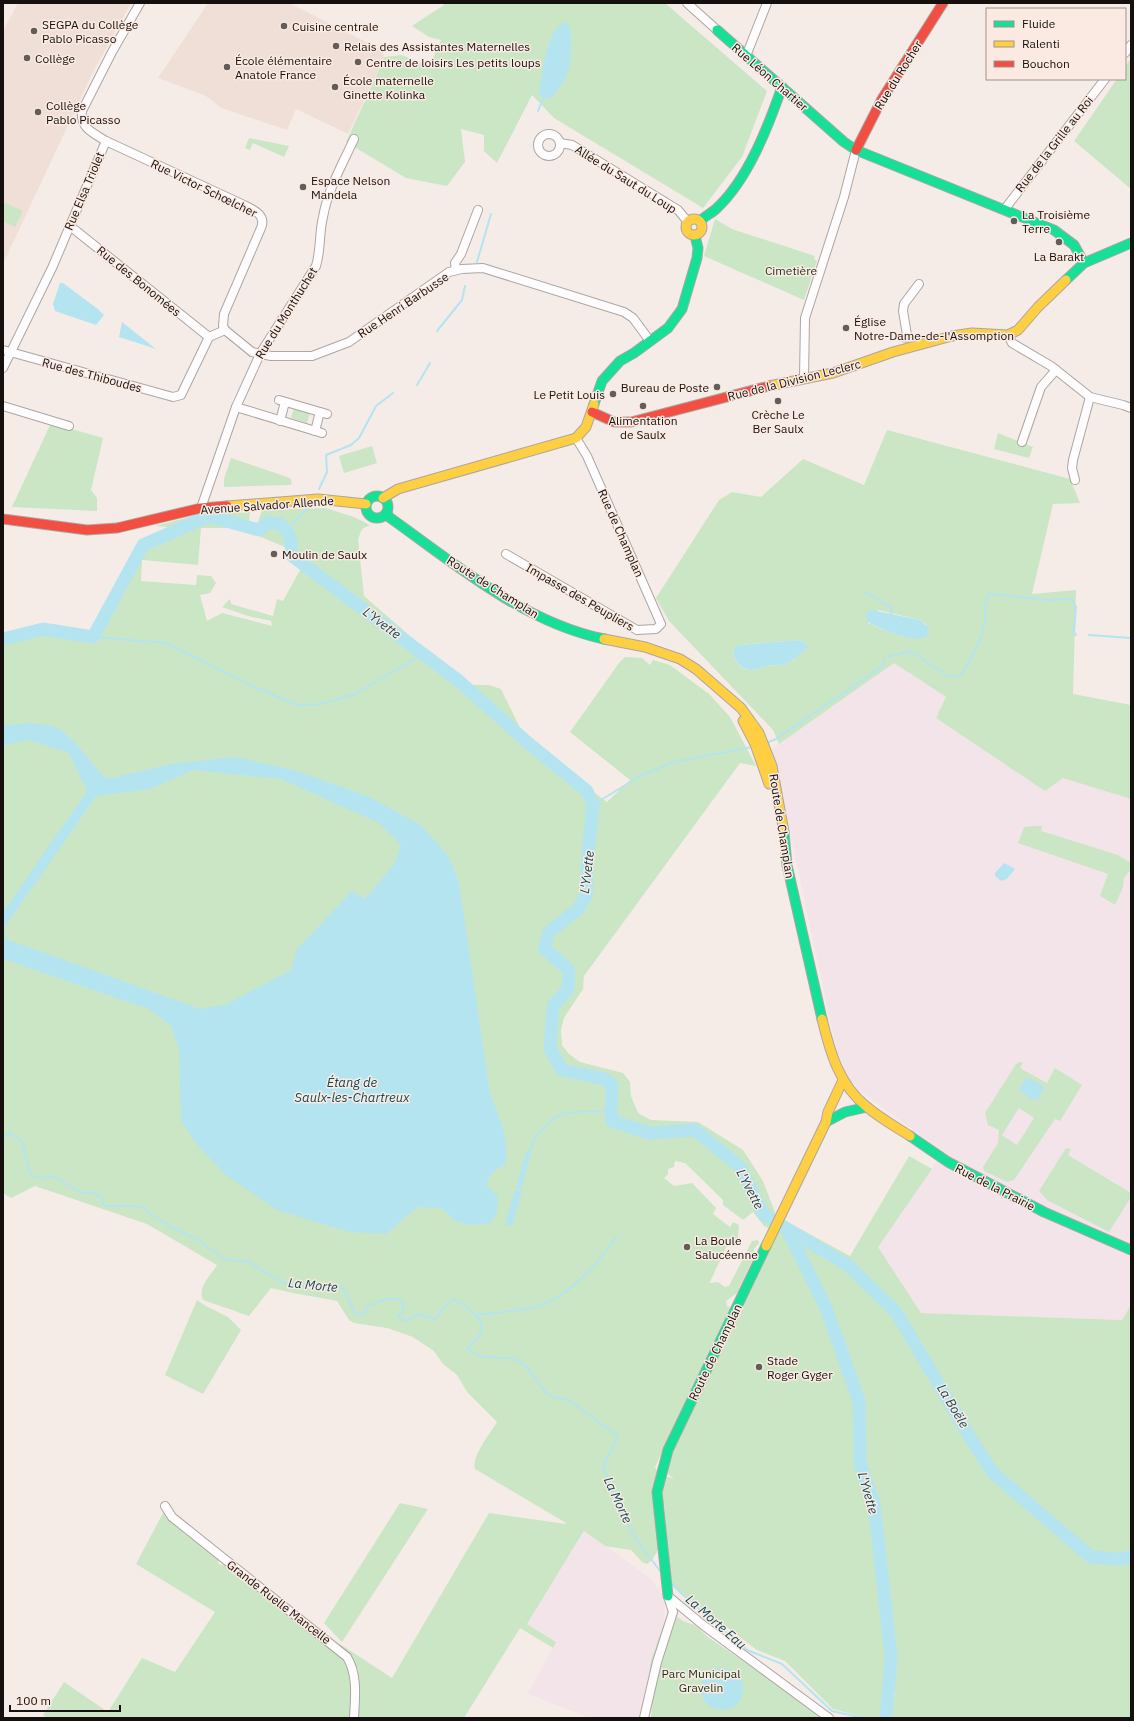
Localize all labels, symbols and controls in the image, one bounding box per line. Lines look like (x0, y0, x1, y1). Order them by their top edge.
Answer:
legend (986, 8, 1126, 80)
text: Fluide (1022, 16, 1056, 31)
place label: SEGPA du Collège Pablo Picasso (42, 17, 139, 46)
place label: Cuisine centrale (292, 19, 379, 34)
marker: Cuisine centrale (279, 21, 289, 31)
marker: SEGPA du Collège Pablo Picasso (29, 26, 39, 36)
text: Ralenti (1022, 36, 1060, 51)
street label: Rue du Rocher (871, 37, 925, 112)
place label: Relais des Assistantes Maternelles (344, 39, 530, 54)
street label: Rue Léon Chartier (729, 40, 812, 115)
marker: Relais des Assistantes Maternelles (331, 41, 341, 51)
place label: Collège (35, 51, 75, 66)
marker: Collège (22, 53, 32, 63)
place label: École élémentaire Anatole France (235, 53, 333, 82)
place label: Centre de loisirs Les petits loups (366, 55, 541, 70)
text: Bouchon (1022, 56, 1070, 71)
marker: Centre de loisirs Les petits loups (353, 57, 363, 67)
marker: École élémentaire Anatole France (222, 62, 232, 72)
place label: École maternelle Ginette Kolinka (343, 73, 434, 102)
marker: École maternelle Ginette Kolinka (330, 82, 340, 92)
street label: Rue de la Grille au Roi (1012, 93, 1096, 195)
place label: Collège Pablo Picasso (46, 98, 121, 127)
marker: Collège Pablo Picasso (33, 107, 43, 117)
street label: Allée du Saut du Loup (572, 142, 680, 216)
street label: Rue Elsa Triolet (61, 150, 107, 232)
street label: Rue Victor Schœlcher (148, 156, 260, 221)
place label: Espace Nelson Mandela (311, 173, 390, 202)
marker: Espace Nelson Mandela (298, 182, 308, 192)
place label: La Troisième Terre (1022, 207, 1091, 236)
marker: La Troisième Terre (1009, 216, 1019, 226)
marker: La Barakt (1054, 237, 1064, 247)
street label: Rue des Bonomées (94, 243, 184, 320)
place label: La Barakt (1034, 249, 1084, 264)
park label: Cimetière (765, 263, 818, 278)
street label: Rue du Monthuchet (252, 264, 320, 362)
street label: Rue Henri Barbusse (355, 269, 452, 341)
place label: Église Notre-Dame-de-l'Assomption (854, 314, 1014, 343)
marker: Église Notre-Dame-de-l'Assomption (841, 323, 851, 333)
street label: Rue des Thiboudes (40, 354, 144, 396)
street label: Rue de la Division Leclerc (726, 356, 862, 404)
place label: Bureau de Poste (621, 380, 709, 395)
marker: Bureau de Poste (712, 382, 722, 392)
place label: Le Petit Louis (534, 387, 605, 402)
marker: Le Petit Louis (608, 389, 618, 399)
marker: Crèche Le Ber Saulx (773, 396, 783, 406)
marker: Alimentation de Saulx (638, 401, 648, 411)
place label: Crèche Le Ber Saulx (751, 407, 805, 436)
place label: Alimentation de Saulx (608, 413, 678, 442)
street label: Rue de Champlan (595, 487, 647, 579)
street label: Avenue Salvador Allende (200, 493, 335, 517)
place label: Moulin de Saulx (282, 547, 367, 562)
marker: Moulin de Saulx (269, 549, 279, 559)
street label: Route de Champlan (444, 553, 542, 621)
street label: Impasse des Peupliers (523, 560, 637, 634)
water label: L'Yvette (360, 603, 405, 643)
street label: Route de Champlan (766, 773, 798, 879)
water label: L'Yvette (576, 849, 598, 894)
water label: Étang de Saulx-les-Chartreux (295, 1074, 410, 1106)
street label: Rue de la Prairie (953, 1160, 1038, 1214)
water label: L'Yvette (732, 1166, 768, 1212)
place label: La Boule Salucéenne (695, 1233, 758, 1262)
marker: La Boule Salucéenne (682, 1242, 692, 1252)
water label: La Morte (287, 1274, 339, 1296)
street label: Route de Champlan (685, 1301, 745, 1403)
place label: Stade Roger Gyger (767, 1353, 833, 1382)
marker: Stade Roger Gyger (754, 1362, 764, 1372)
water label: La Boële (933, 1381, 973, 1432)
water label: L'Yvette (854, 1470, 882, 1516)
water label: La Morte (600, 1474, 636, 1526)
street label: Grande Ruelle Mancelle (224, 1557, 334, 1648)
water label: La Morte Eau (682, 1591, 750, 1653)
park label: Parc Municipal Gravelin (662, 1666, 740, 1695)
scale bar (10, 1687, 120, 1713)
text: 100 m (16, 1693, 51, 1708)

